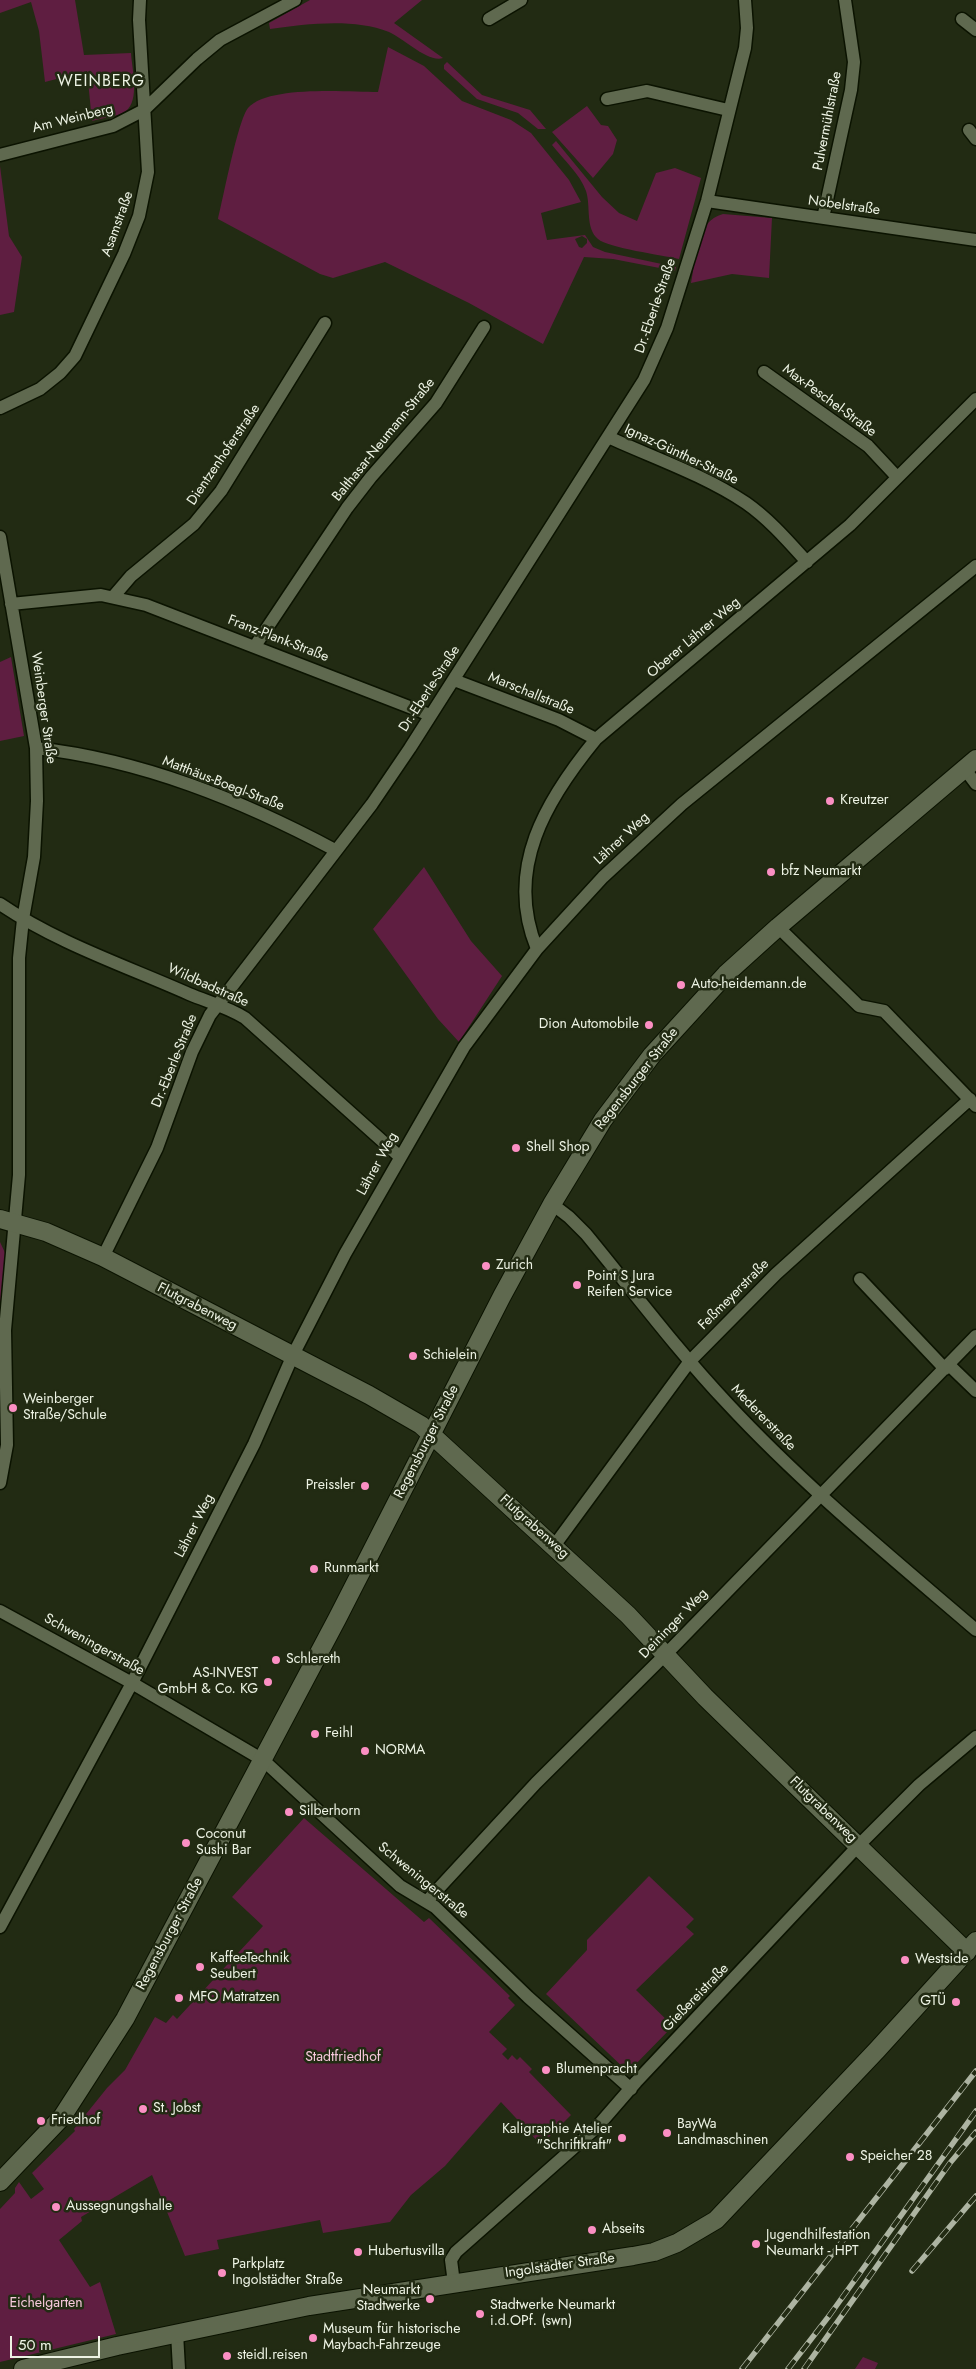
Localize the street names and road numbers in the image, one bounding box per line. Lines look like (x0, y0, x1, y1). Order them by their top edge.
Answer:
street label: Pulvermühlstraße (810, 70, 846, 172)
street label: Am Weinberg (31, 101, 115, 137)
street label: Asamstraße (98, 189, 138, 259)
street label: Nobelstraße (807, 193, 881, 219)
street label: Dr.-Eberle-Straße (632, 256, 680, 356)
street label: Max-Peschel-Straße (779, 361, 879, 441)
street label: Balthasar-Neumann-Straße (329, 375, 439, 505)
street label: Dientzenhoferstraße (184, 401, 264, 509)
street label: Ignaz-Günther-Straße (621, 421, 741, 489)
street label: Oberer Lährer Weg (644, 594, 744, 682)
street label: Franz-Plank-Straße (225, 612, 331, 666)
street label: Dr.-Eberle-Straße (396, 643, 464, 735)
street label: Weinberger Straße (27, 651, 59, 765)
street label: Marschallstraße (485, 669, 577, 719)
street label: Matthäus-Boegl-Straße (160, 753, 286, 815)
street label: Lährer Weg (591, 809, 653, 869)
street label: Wildbadstraße (165, 961, 251, 1011)
street label: Dr.-Eberle-Straße (149, 1012, 201, 1110)
street label: Regensburger Straße (592, 1025, 682, 1133)
street label: Lährer Weg (354, 1130, 402, 1198)
street label: Feßmeyerstraße (695, 1256, 773, 1334)
street label: Flutgrabenweg (154, 1280, 240, 1334)
street label: Medererstraße (727, 1381, 799, 1455)
street label: Regensburger Straße (391, 1382, 463, 1502)
street label: Lährer Weg (172, 1491, 218, 1561)
street label: Flutgrabenweg (496, 1492, 572, 1562)
street label: Deininger Weg (636, 1585, 712, 1663)
street label: Schweningerstraße (41, 1610, 147, 1680)
street label: Flutgrabenweg (786, 1774, 860, 1846)
street label: Schweningerstraße (374, 1839, 472, 1923)
street label: Regensburger Straße (133, 1875, 207, 1993)
street label: Gießereistraße (659, 1961, 733, 2035)
street label: Ingolstädter Straße (504, 2250, 616, 2282)

